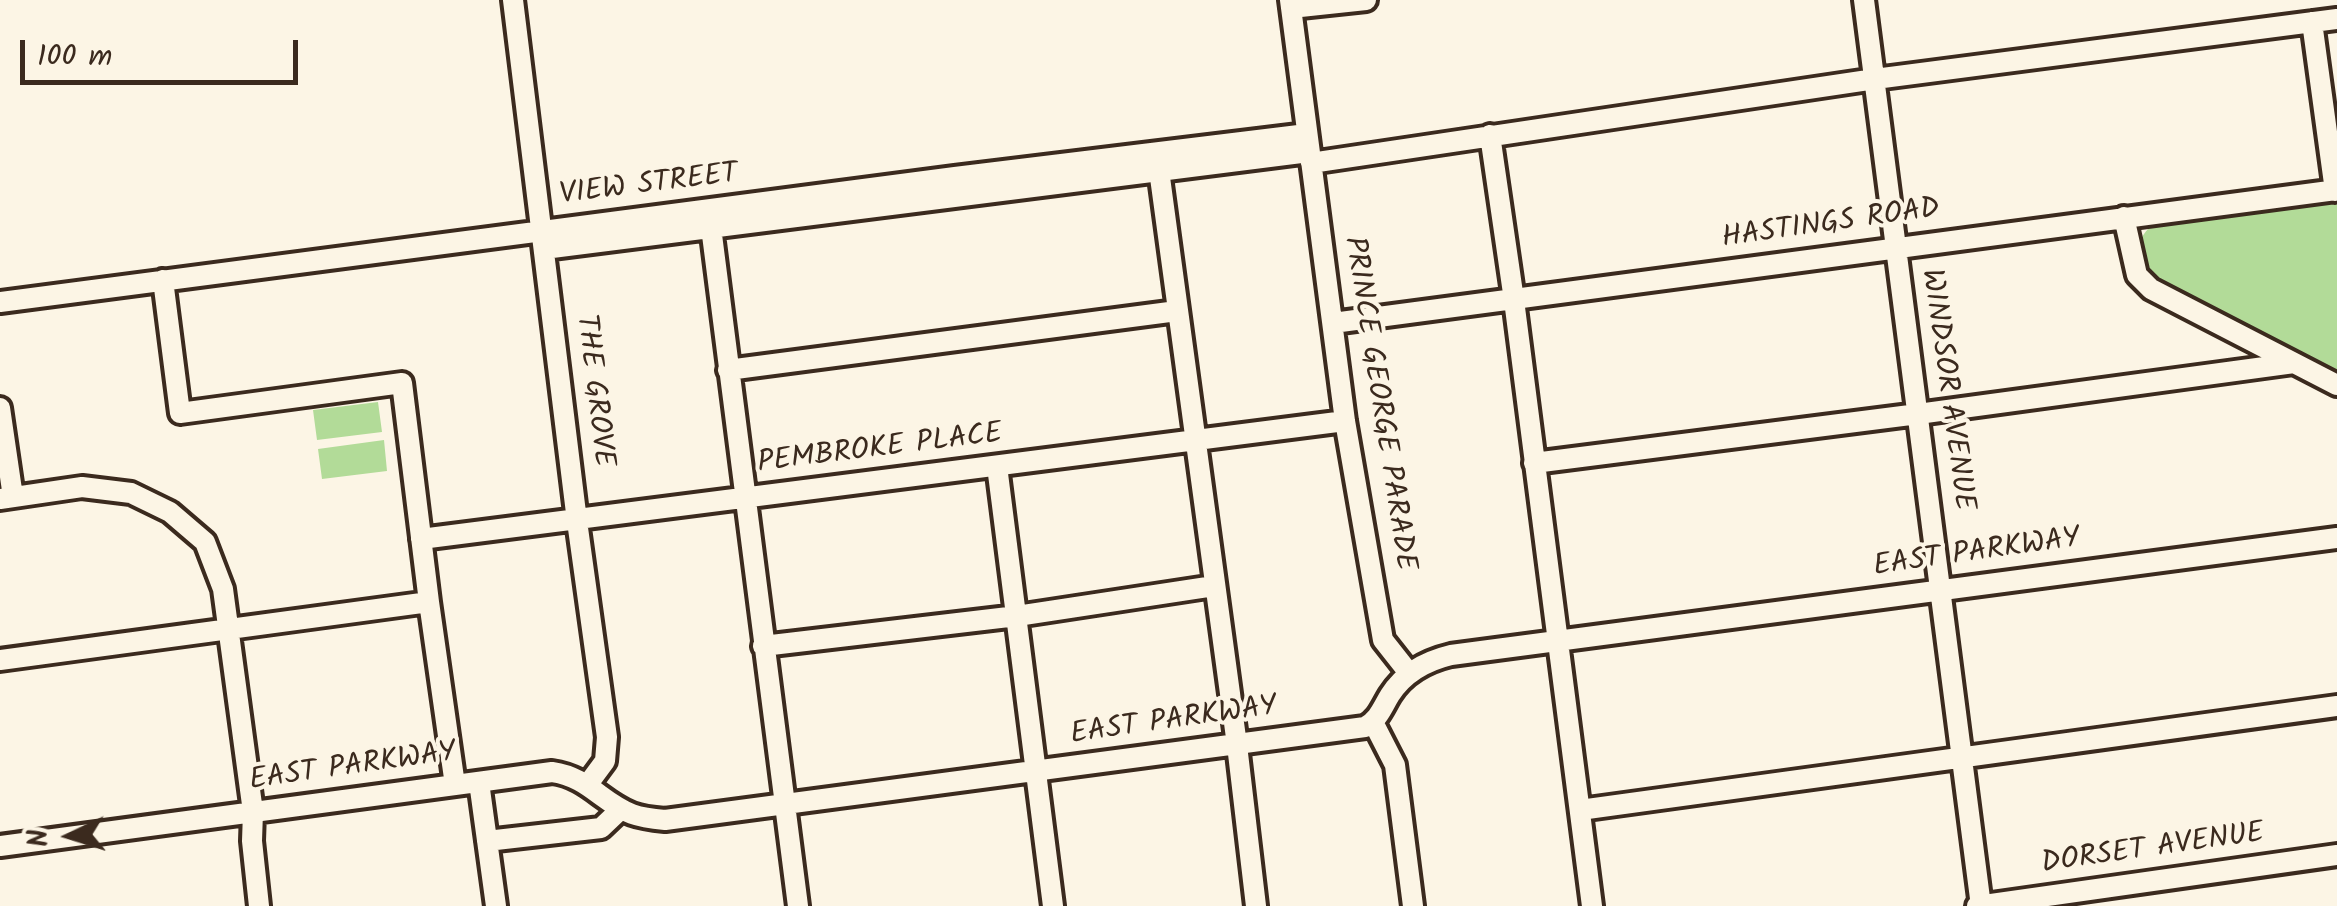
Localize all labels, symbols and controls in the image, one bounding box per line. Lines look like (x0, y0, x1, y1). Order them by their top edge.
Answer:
scale bar (25, 20, 302, 82)
text: 100 m (37, 33, 112, 81)
street label: VIEW STREET (558, 158, 740, 216)
street label: HASTINGS ROAD (1720, 193, 1942, 259)
street label: PRINCE GEORGE PARADE (1333, 234, 1421, 574)
street label: WINDSOR AVENUE (1910, 267, 1980, 513)
street label: THE GROVE (565, 313, 619, 469)
street label: PEMBROKE PLACE (756, 418, 1004, 484)
street label: EAST PARKWAY (1871, 523, 2083, 587)
street label: EAST PARKWAY (1068, 691, 1280, 755)
street label: EAST PARKWAY (247, 737, 459, 801)
north arrow (20, 786, 120, 886)
street label: DORSET AVENUE (2039, 818, 2267, 884)
text: N (17, 828, 63, 849)

